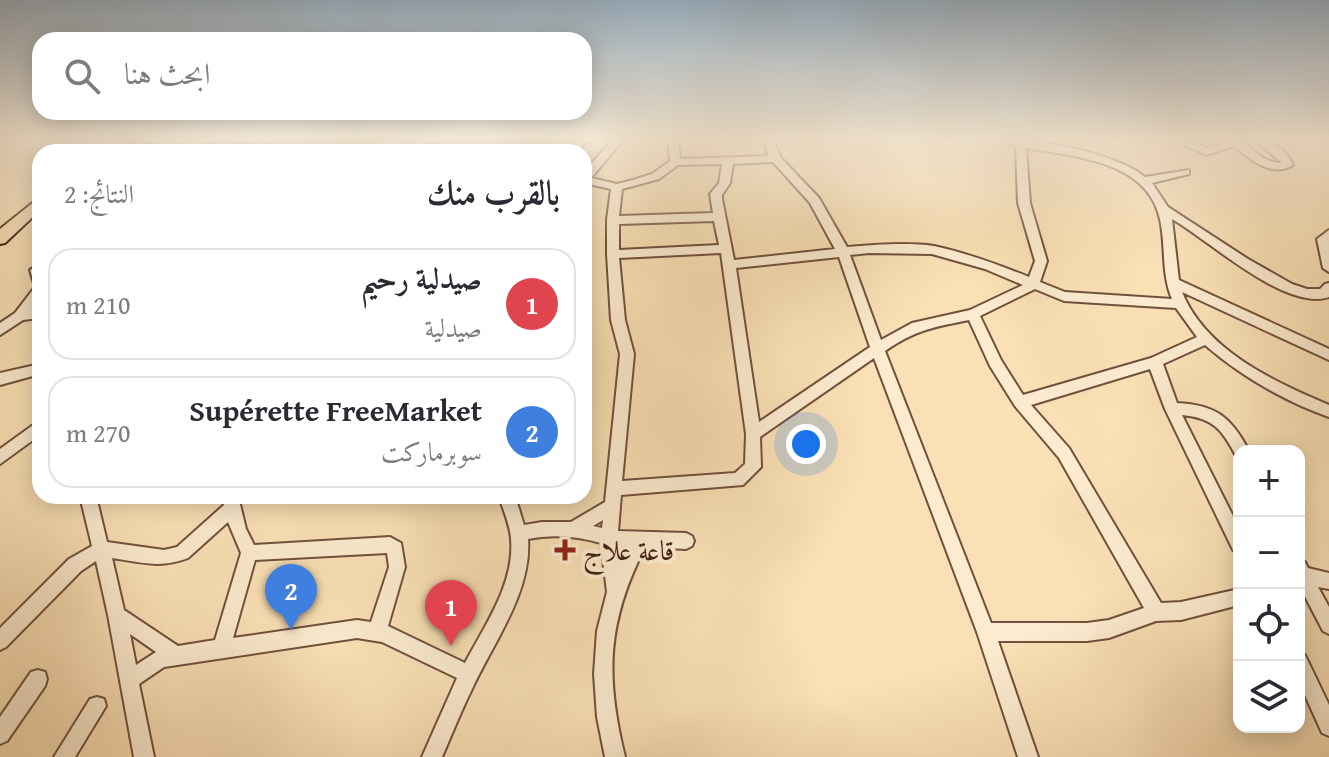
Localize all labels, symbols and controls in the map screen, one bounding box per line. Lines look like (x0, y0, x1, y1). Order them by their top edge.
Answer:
search box (32, 32, 592, 120)
text: ابحث هنا (124, 51, 211, 95)
icon: search (60, 54, 104, 98)
text: بالقرب منك (427, 167, 560, 216)
text: النتائج: 2 (64, 174, 134, 213)
text: صيدلية رحيم (361, 256, 482, 300)
text: 210 m (66, 285, 131, 324)
text: 1 (525, 285, 539, 324)
text: صيدلية (425, 308, 482, 347)
text: Supérette FreeMarket (189, 388, 482, 432)
text: 270 m (66, 413, 131, 452)
text: 2 (525, 413, 539, 452)
your location (786, 424, 826, 464)
text: سوبرماركت (381, 432, 482, 471)
map controls (1233, 445, 1305, 733)
button: + (1233, 445, 1305, 517)
button: − (1233, 517, 1305, 589)
place label: قاعة علاج (583, 529, 674, 576)
marker: قاعة علاج (554, 539, 576, 561)
pin: 2 (265, 564, 317, 630)
pin: 1 (425, 580, 477, 646)
button: locate (1233, 589, 1305, 661)
button: layers (1233, 661, 1305, 733)

